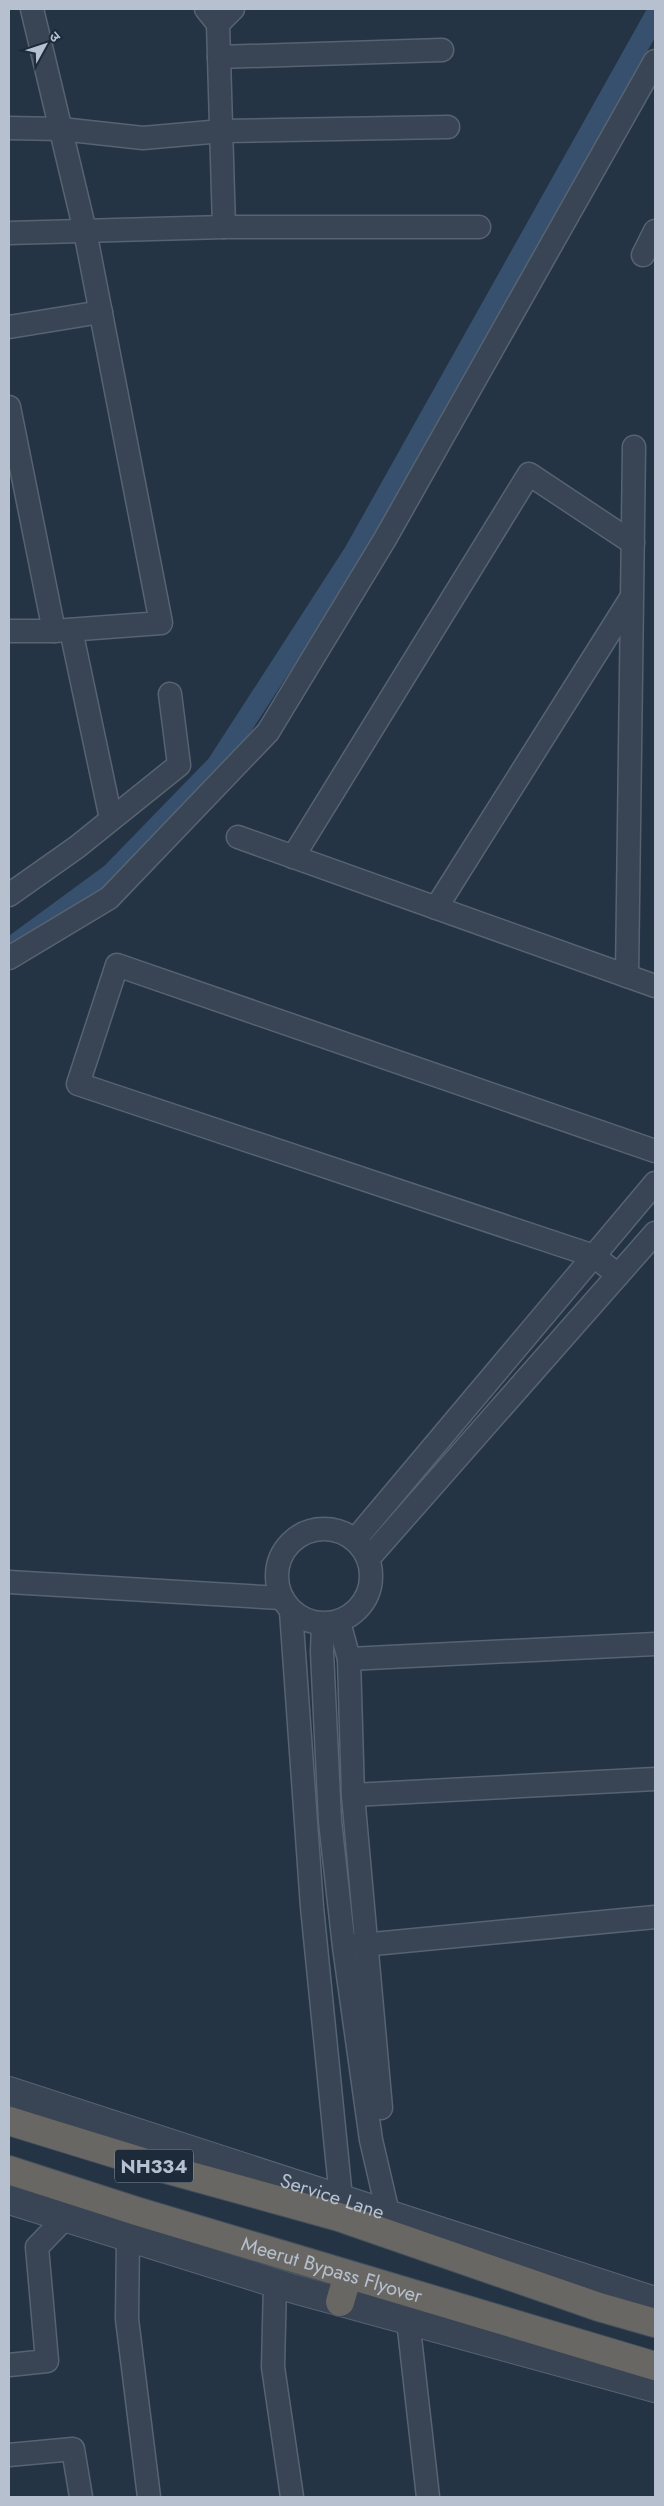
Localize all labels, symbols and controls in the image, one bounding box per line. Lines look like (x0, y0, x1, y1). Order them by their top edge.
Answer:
north arrow (20, 20, 70, 70)
text: उ (45, 27, 66, 47)
road number: NH334 (115, 2150, 193, 2182)
street label: Service Lane (276, 2166, 388, 2227)
street label: Meerut Bypass Flyover (238, 2229, 426, 2311)

